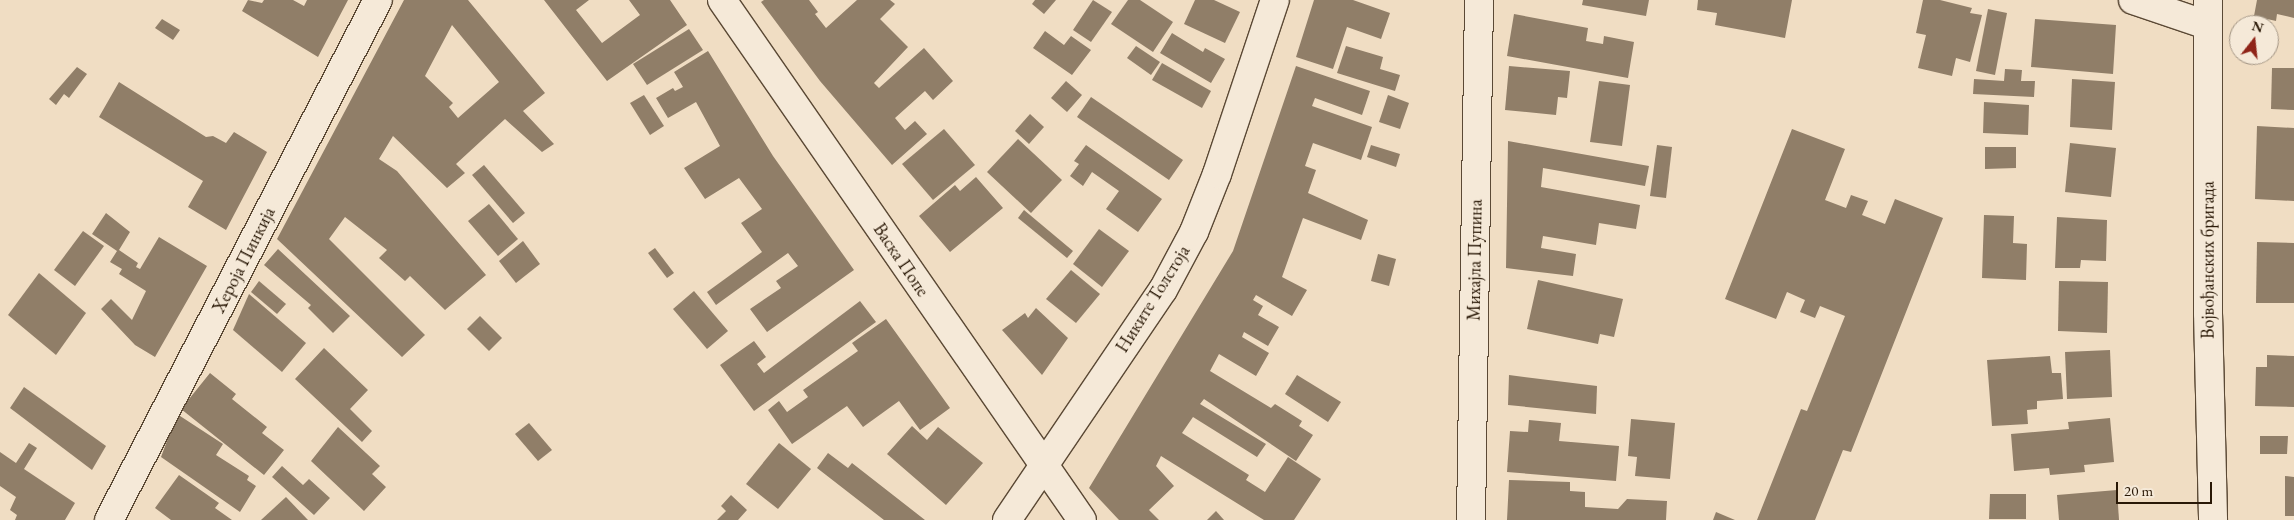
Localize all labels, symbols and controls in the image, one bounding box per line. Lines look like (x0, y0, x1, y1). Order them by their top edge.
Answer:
north arrow (2229, 15, 2279, 65)
text: N (2250, 16, 2266, 37)
street label: Војвођанских бригада (2197, 181, 2219, 339)
street label: Михајла Пупина (1463, 199, 1487, 321)
street label: Хероја Пинкија (208, 203, 280, 317)
street label: Васка Попе (869, 219, 933, 301)
street label: Никите Толстоја (1111, 241, 1195, 357)
scale bar (2119, 472, 2215, 504)
text: 20 m (2124, 481, 2153, 500)

